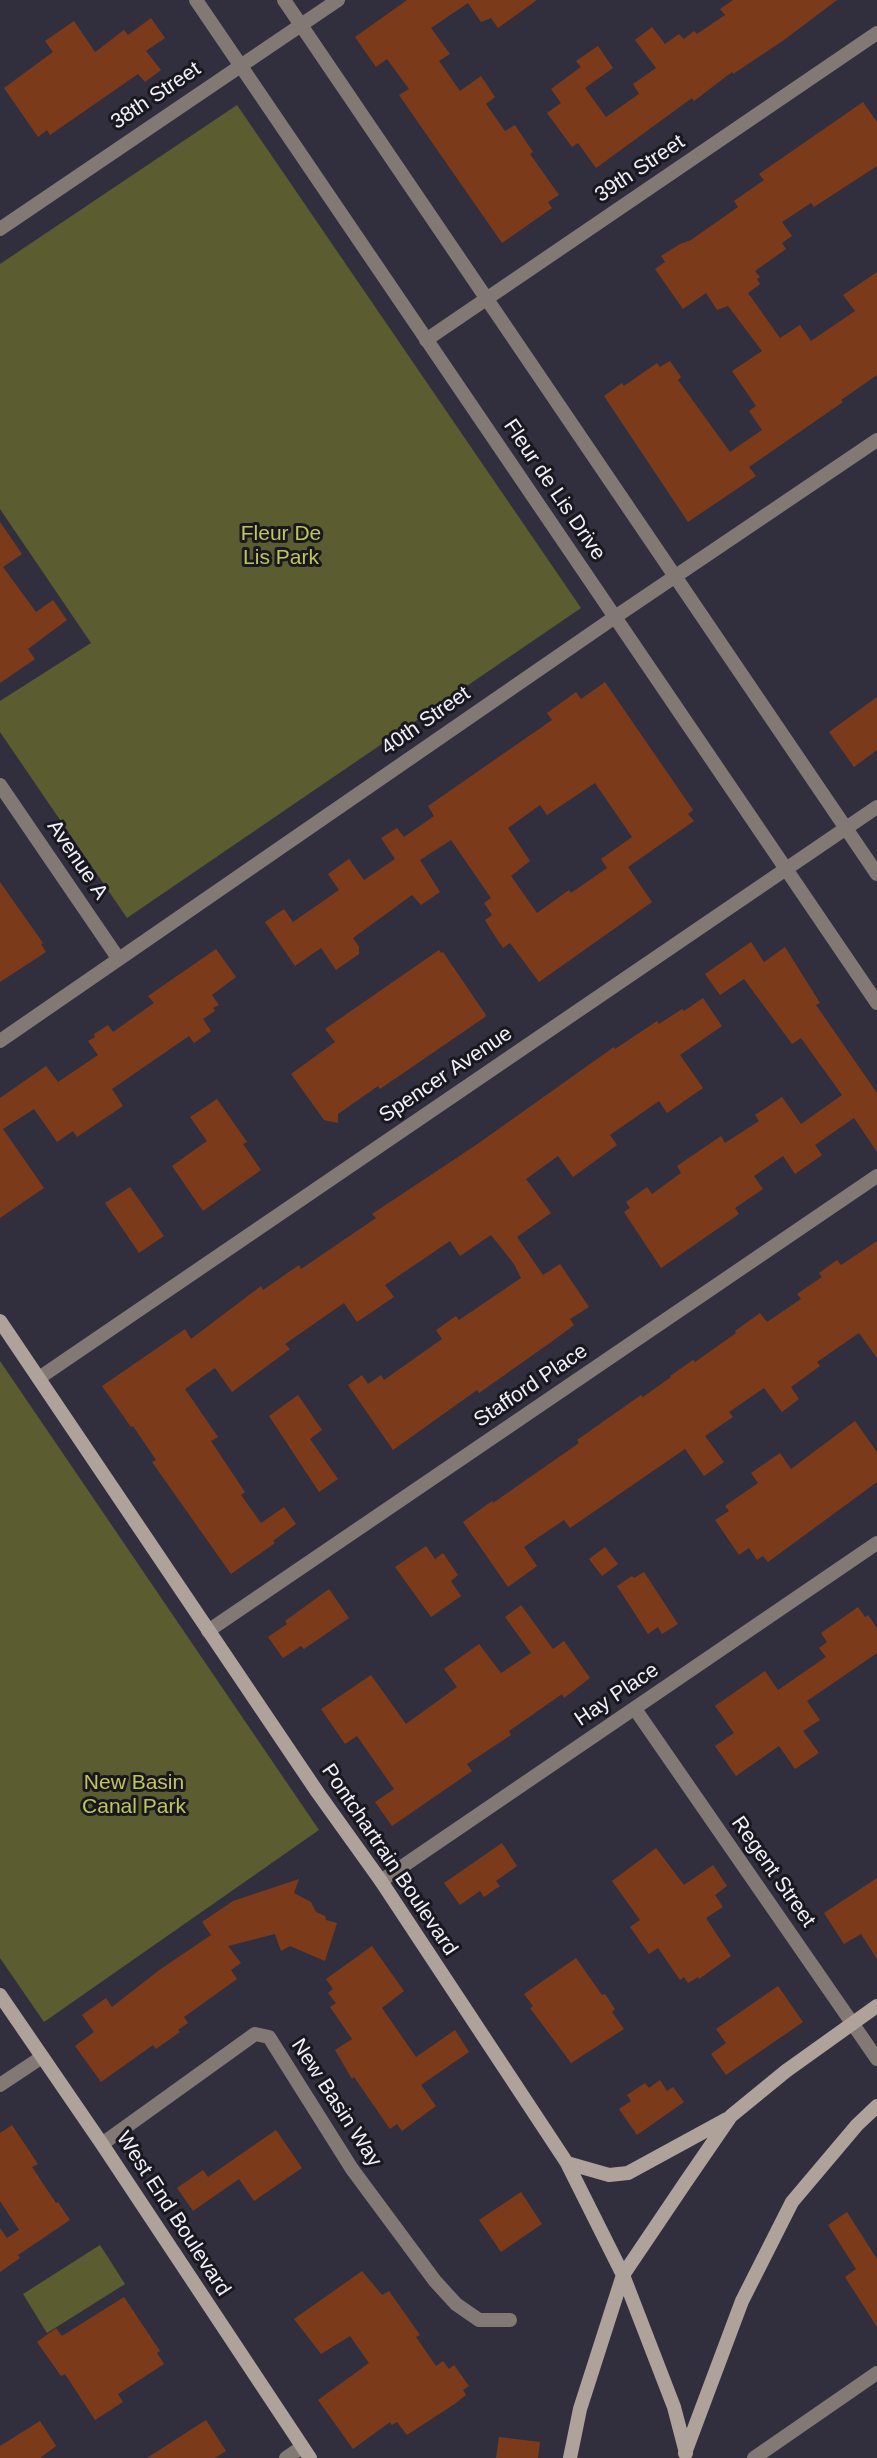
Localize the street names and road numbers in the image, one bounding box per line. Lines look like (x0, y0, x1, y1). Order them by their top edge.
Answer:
street label: 38th Street (106, 57, 206, 135)
street label: 39th Street (590, 130, 690, 208)
street label: Fleur de Lis Drive (498, 415, 610, 565)
street label: 40th Street (377, 681, 475, 761)
street label: Avenue A (41, 815, 113, 905)
street label: Spencer Avenue (375, 1021, 517, 1129)
street label: Stafford Place (469, 1339, 593, 1433)
street label: Hay Place (570, 1658, 664, 1732)
street label: Pontchartrain Boulevard (316, 1760, 462, 1960)
street label: Regent Street (726, 1812, 820, 1932)
street label: New Basin Way (285, 2034, 387, 2172)
street label: West End Boulevard (110, 2127, 236, 2301)

